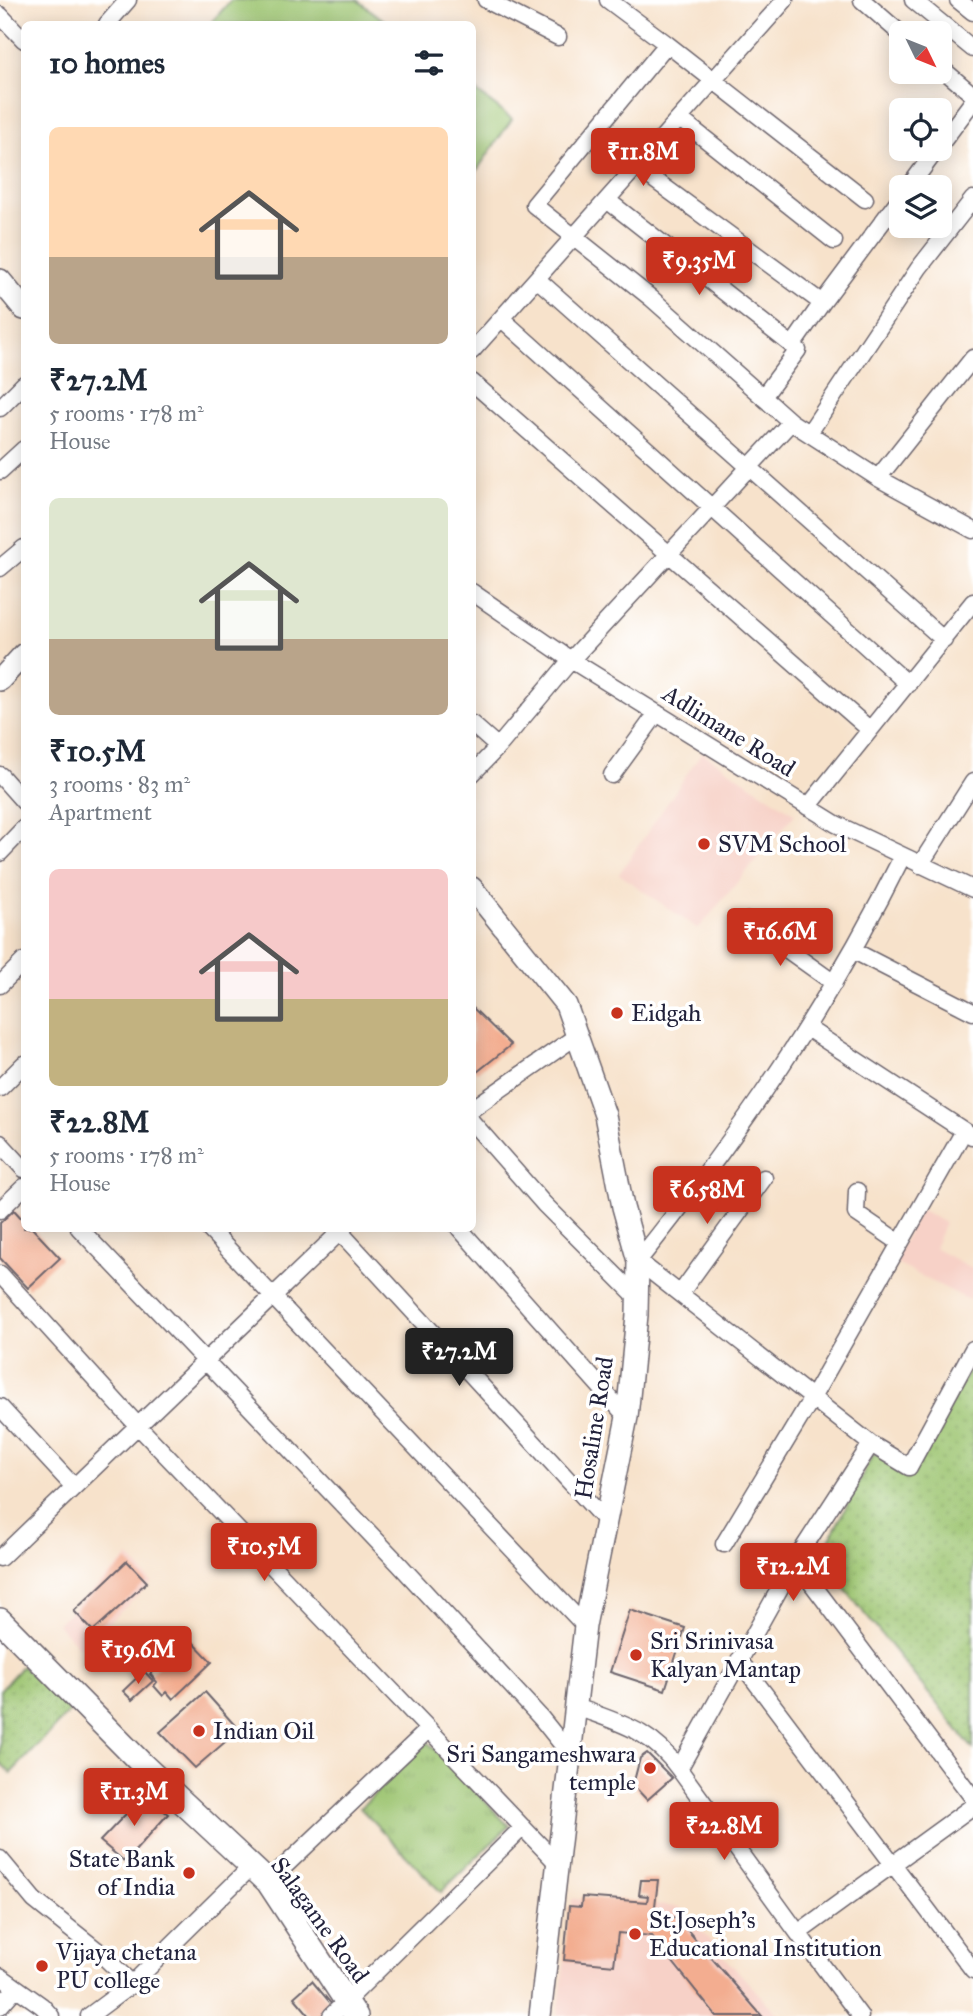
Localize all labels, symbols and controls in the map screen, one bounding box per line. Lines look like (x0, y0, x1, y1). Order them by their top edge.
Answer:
north arrow (889, 21, 952, 84)
map controls (889, 21, 952, 238)
icon: filters (410, 44, 448, 82)
text: 10 homes (49, 45, 165, 81)
button: locate (889, 98, 952, 161)
pin: ₹11.8M (586, 128, 700, 188)
text: ₹11.8M (607, 137, 679, 165)
icon: home (186, 172, 312, 298)
button: layers (889, 175, 952, 238)
pin: ₹9.35M (642, 238, 756, 297)
text: ₹9.35M (662, 246, 736, 274)
text: ₹27.2M (49, 362, 148, 398)
text: 5 rooms · 178 m² (49, 399, 204, 427)
text: House (49, 427, 111, 455)
icon: home (186, 543, 312, 669)
street label: Adlimane Road (656, 678, 801, 784)
text: ₹10.5M (49, 733, 146, 769)
text: 3 rooms · 83 m² (49, 770, 190, 798)
text: Apartment (49, 798, 152, 826)
place label: SVM School (718, 829, 847, 859)
marker: SVM School (696, 836, 712, 852)
pin: ₹16.6M (723, 908, 837, 968)
icon: home (186, 914, 312, 1040)
text: ₹16.6M (743, 917, 817, 945)
place label: Eidgah (631, 998, 701, 1028)
marker: Eidgah (609, 1005, 625, 1021)
text: ₹22.8M (49, 1104, 149, 1140)
text: 5 rooms · 178 m² (49, 1141, 204, 1169)
pin: ₹6.58M (650, 1166, 764, 1226)
text: House (49, 1169, 111, 1197)
text: ₹6.58M (669, 1175, 745, 1203)
pin: ₹27.2M (402, 1328, 516, 1388)
text: ₹27.2M (421, 1337, 497, 1365)
street label: Hosaline Road (568, 1355, 620, 1501)
pin: ₹10.5M (207, 1524, 321, 1583)
text: ₹10.5M (227, 1532, 301, 1560)
pin: ₹12.2M (736, 1544, 850, 1603)
text: ₹12.2M (756, 1552, 830, 1580)
pin: ₹19.6M (81, 1626, 195, 1686)
place label: Sri Srinivasa Kalyan Mantap (650, 1626, 801, 1684)
text: ₹19.6M (101, 1635, 175, 1663)
marker: Sri Srinivasa Kalyan Mantap (628, 1647, 644, 1663)
place label: Indian Oil (213, 1716, 315, 1746)
marker: Indian Oil (191, 1723, 207, 1739)
place label: Sri Sangameshwara temple (446, 1739, 637, 1797)
marker: Sri Sangameshwara temple (642, 1760, 658, 1776)
pin: ₹11.3M (77, 1769, 191, 1828)
text: ₹11.3M (99, 1777, 169, 1805)
pin: ₹22.8M (667, 1802, 781, 1862)
text: ₹22.8M (686, 1811, 762, 1839)
place label: State Bank of India (69, 1844, 176, 1902)
street label: Salagame Road (264, 1851, 376, 1989)
marker: State Bank of India (181, 1865, 197, 1881)
place label: St.Joseph's Educational Institution (649, 1905, 882, 1963)
marker: St.Joseph's Educational Institution (627, 1926, 643, 1942)
place label: Vijaya chetana PU college (55, 1937, 197, 1995)
marker: Vijaya chetana PU college (34, 1958, 50, 1974)

